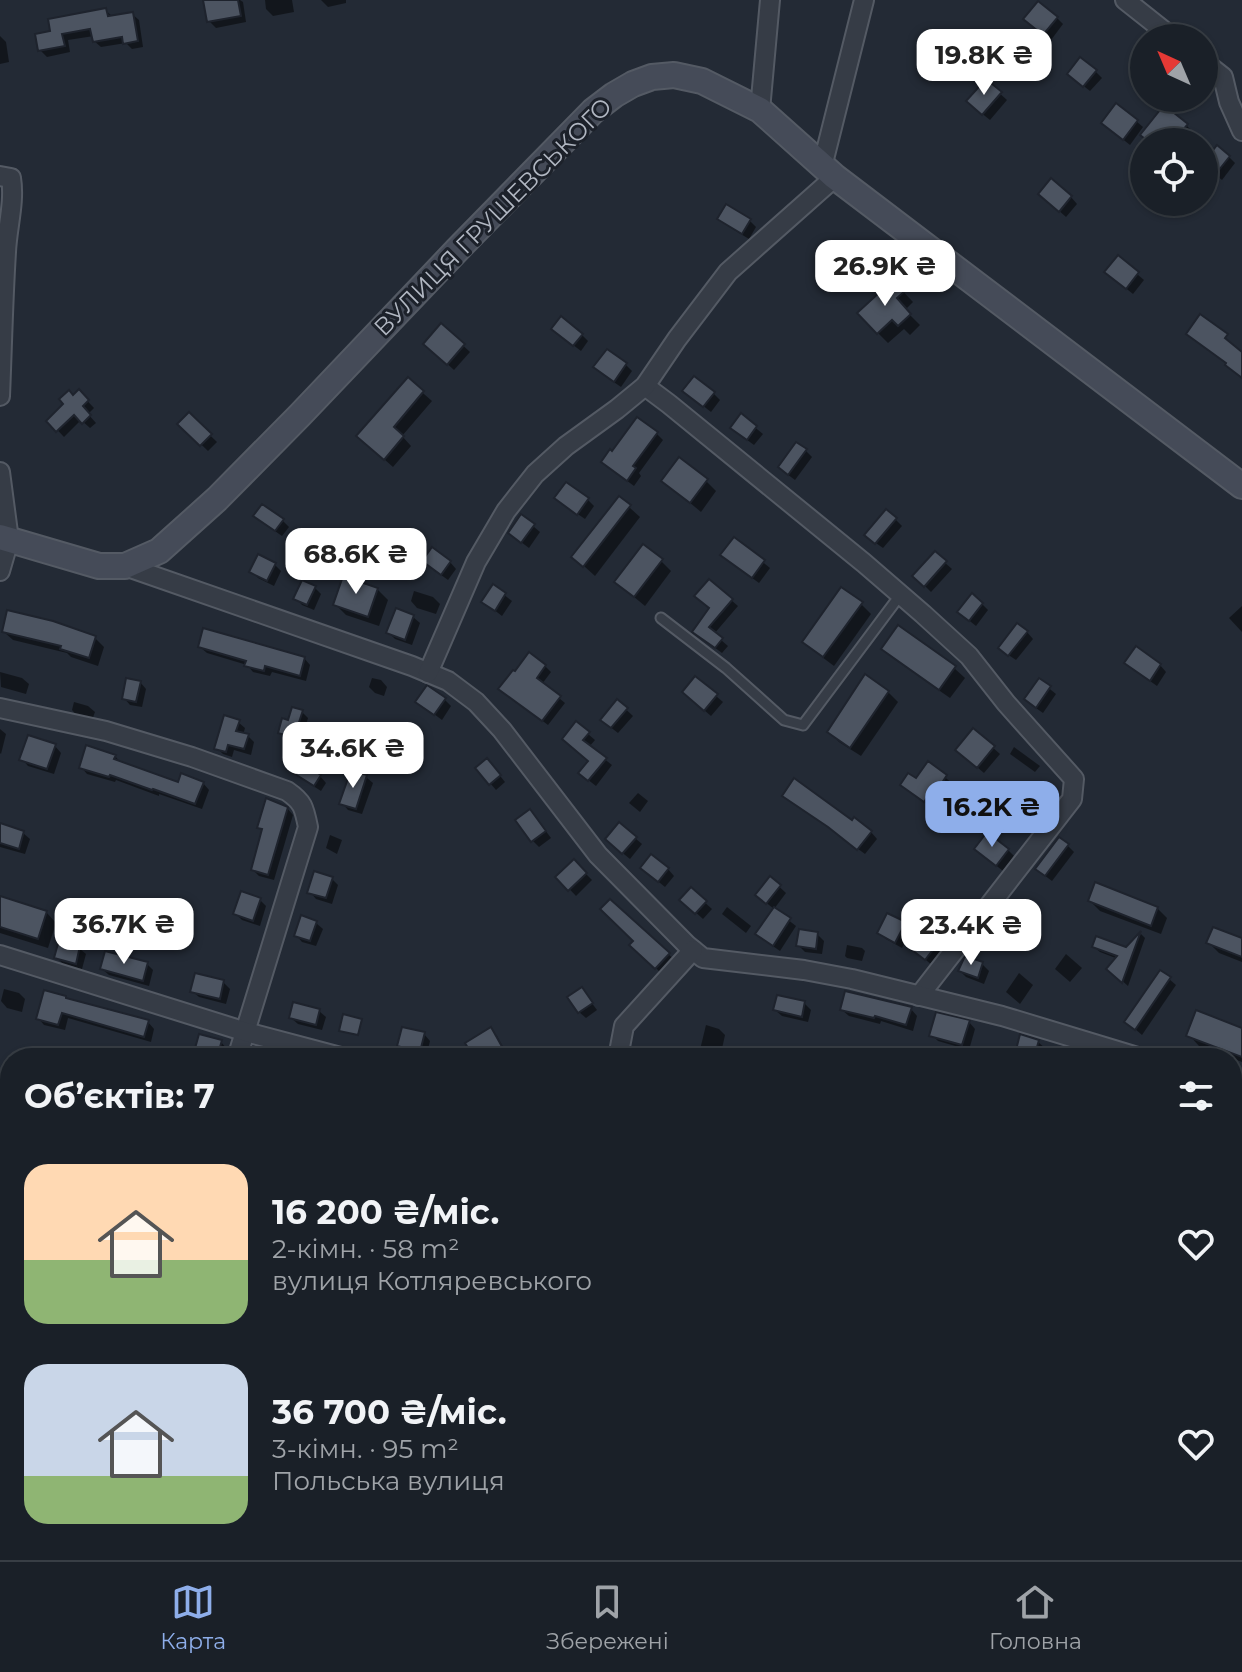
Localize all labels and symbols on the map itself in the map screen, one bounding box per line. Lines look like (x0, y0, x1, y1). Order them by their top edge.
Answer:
north arrow (1130, 24, 1218, 112)
pin: 19.8K ₴ (910, 29, 1058, 97)
street label: ВУЛИЦЯ ГРУШЕВСЬКОГО (368, 92, 618, 342)
pin: 26.9K ₴ (811, 240, 959, 308)
pin: 68.6K ₴ (282, 528, 430, 596)
pin: 34.6K ₴ (279, 722, 427, 790)
pin: 16.2K ₴ (918, 781, 1066, 849)
pin: 36.7K ₴ (50, 898, 198, 966)
pin: 23.4K ₴ (897, 899, 1045, 967)

